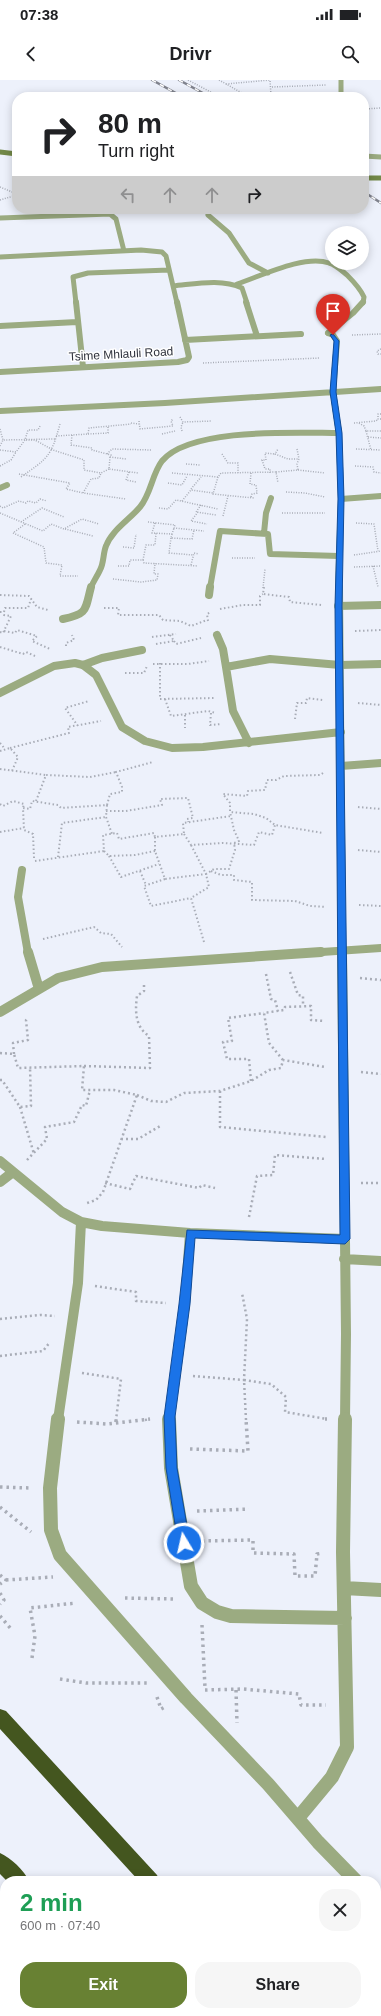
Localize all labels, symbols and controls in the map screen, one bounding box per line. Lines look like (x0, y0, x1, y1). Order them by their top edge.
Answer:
text: 07:38 (20, 6, 58, 23)
icon: back (20, 43, 42, 65)
icon: search (339, 43, 361, 65)
text: Drivr (169, 44, 212, 64)
icon: right (32, 108, 84, 160)
text: 80 m (98, 108, 162, 139)
text: Turn right (98, 141, 174, 161)
icon: left (117, 184, 139, 206)
icon: ahead (159, 184, 181, 206)
icon: ahead (201, 184, 223, 206)
icon: right (243, 184, 265, 206)
map controls (325, 226, 369, 270)
button: layers (325, 226, 369, 270)
pin (316, 294, 350, 335)
icon: arrive (322, 300, 344, 322)
street label: Tsime Mhlauli Road (68, 344, 174, 364)
position arrow (163, 1522, 205, 1564)
text: 2 min (20, 1889, 83, 1916)
button: close (319, 1889, 361, 1931)
text: 600 m · 07:40 (20, 1918, 100, 1933)
button: Exit (20, 1962, 187, 2008)
button: Share (195, 1962, 361, 2008)

